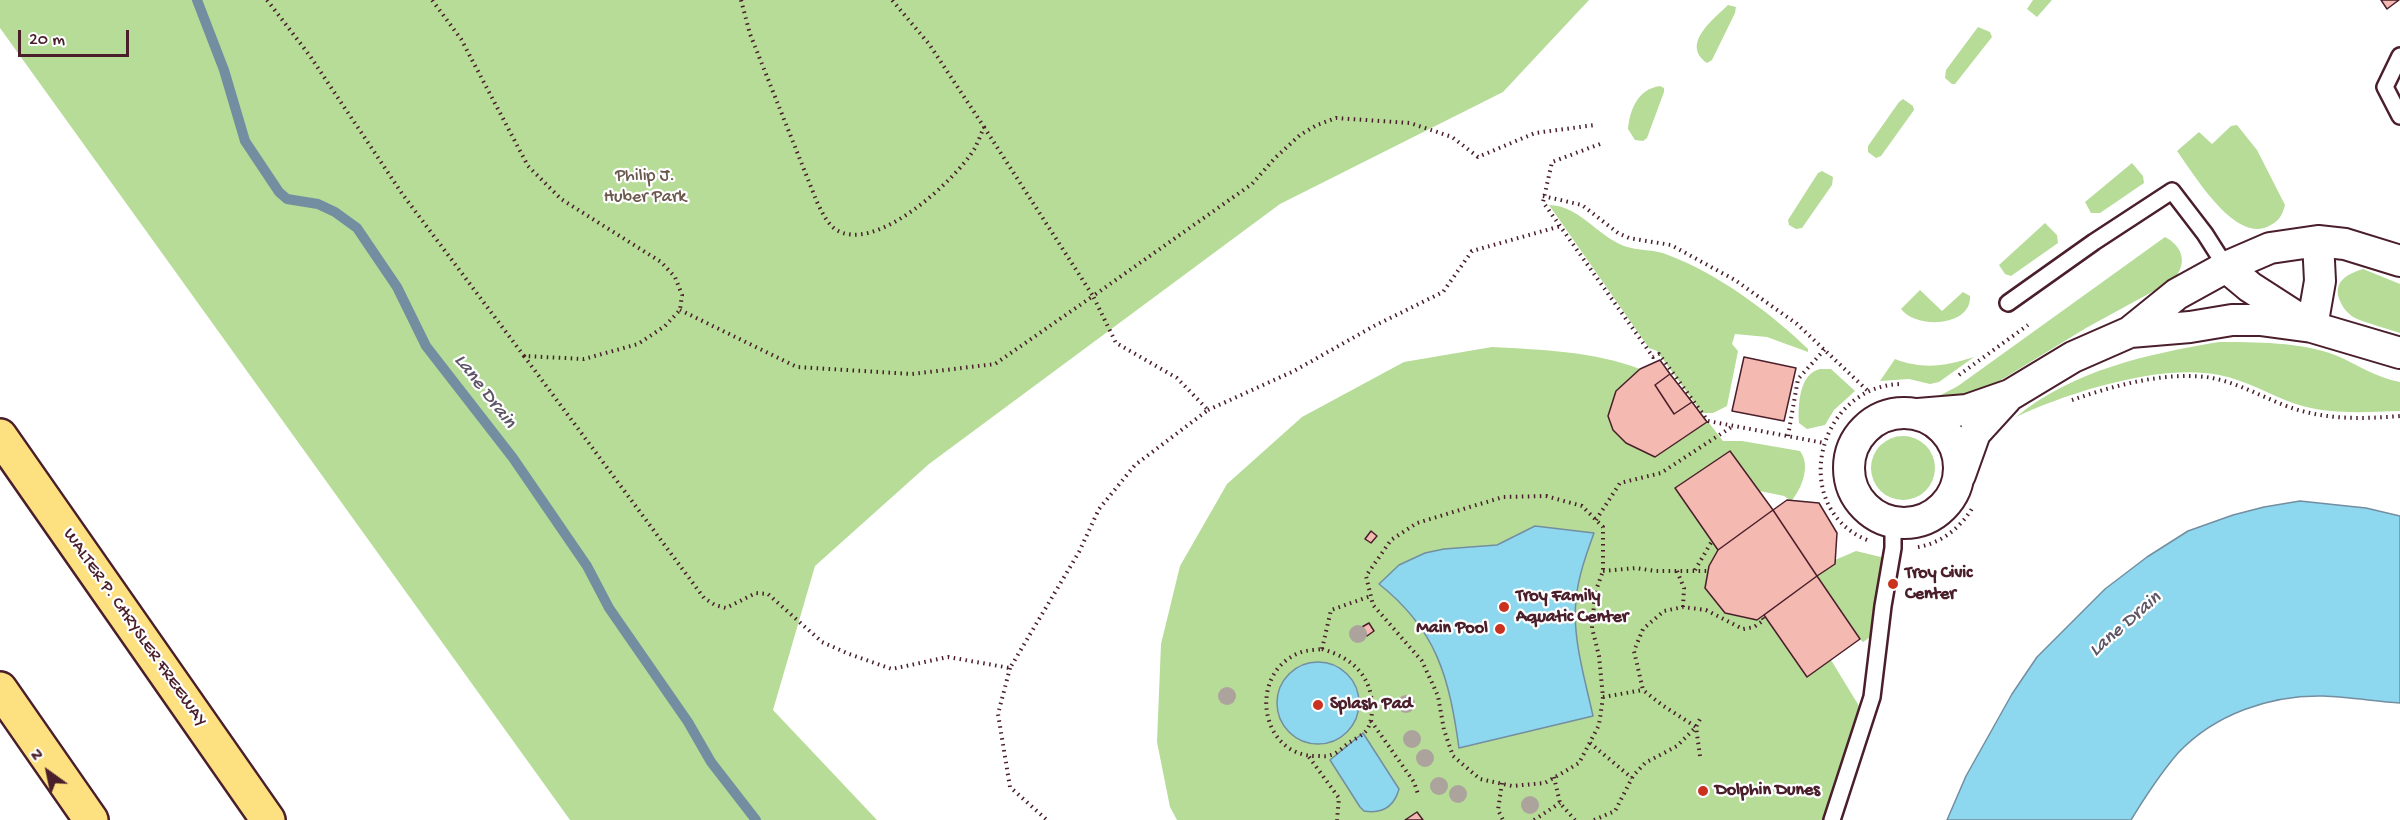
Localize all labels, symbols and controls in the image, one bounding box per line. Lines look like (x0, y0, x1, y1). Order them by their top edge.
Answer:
scale bar (21, 18, 132, 56)
text: 20 m (29, 30, 65, 51)
park label: Philip J. Huber Park (604, 166, 686, 208)
water label: Lane Drain (447, 350, 521, 434)
street label: WALTER P. CHRYSLER FREEWAY (57, 525, 211, 731)
place label: Troy Civic Center (1905, 563, 1972, 606)
marker: Troy Civic Center (1886, 577, 1900, 591)
place label: Troy Family Aquatic Center (1516, 586, 1628, 628)
water label: Lane Drain (2085, 587, 2167, 663)
marker: Troy Family Aquatic Center (1497, 600, 1511, 614)
place label: Main Pool (1416, 618, 1488, 640)
marker: Main Pool (1493, 622, 1507, 636)
place label: Splash Pad (1330, 694, 1412, 716)
marker: Splash Pad (1311, 698, 1325, 712)
north arrow (18, 742, 78, 802)
text: N (28, 746, 47, 767)
place label: Dolphin Dunes (1715, 780, 1820, 802)
marker: Dolphin Dunes (1696, 784, 1710, 798)

